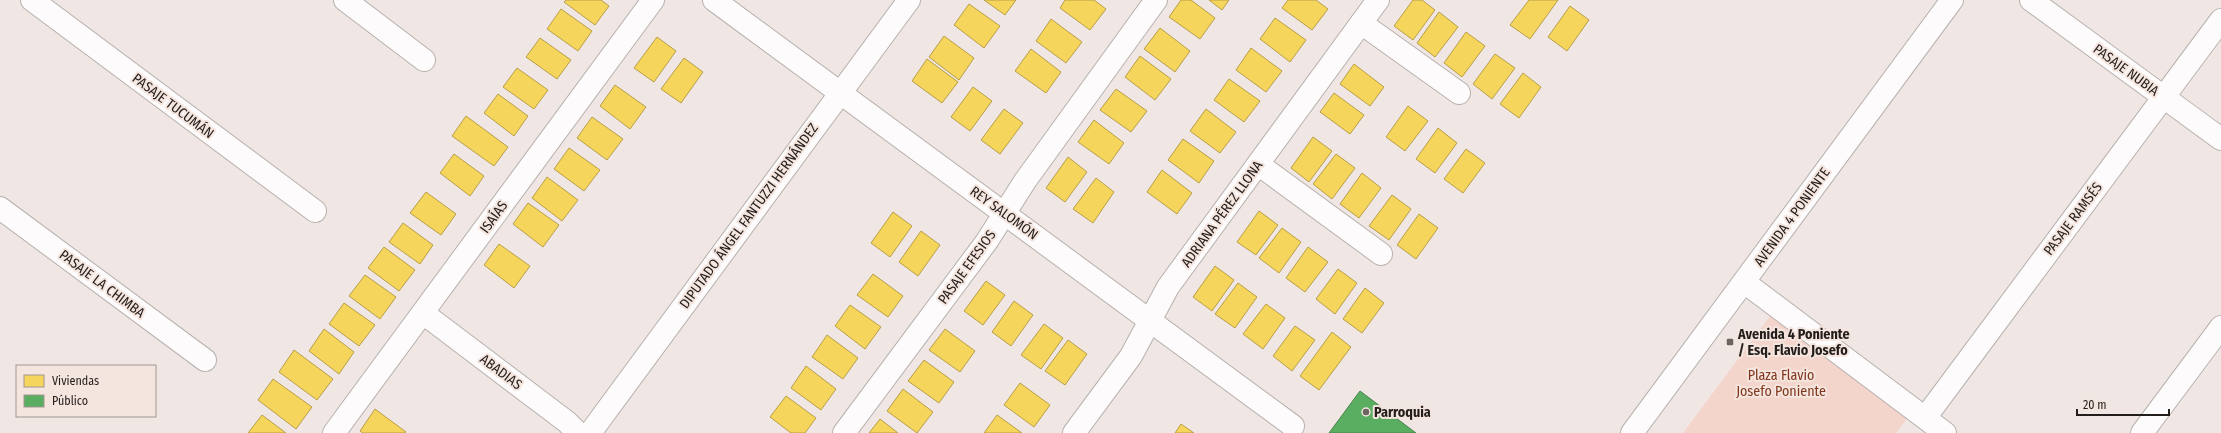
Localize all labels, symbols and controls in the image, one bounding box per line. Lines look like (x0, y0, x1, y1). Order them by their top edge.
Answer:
street label: PASAJE NUBIA (2090, 40, 2163, 100)
street label: PASAJE TUCUMÁN (129, 69, 218, 142)
street label: DIPUTADO ÁNGEL FANTUZZI HERNÁNDEZ (675, 119, 822, 312)
street label: ADRIANA PÉREZ LLONA (1177, 156, 1267, 271)
street label: AVENIDA 4 PONIENTE (1750, 164, 1834, 270)
street label: PASAJE RAMSÉS (2039, 179, 2106, 259)
street label: REY SALOMÓN (967, 182, 1042, 243)
street label: ISAÍAS (476, 197, 511, 237)
street label: PASAJE EFESIOS (934, 227, 1000, 307)
street label: PASAJE LA CHIMBA (56, 246, 149, 322)
place label: Avenida 4 Poniente / Esq. Flavio Josefo (1737, 326, 1850, 359)
marker: Avenida 4 Poniente / Esq. Flavio Josefo (1725, 337, 1735, 347)
street label: ABADIAS (477, 351, 525, 393)
legend (16, 365, 156, 417)
park label: Plaza Flavio Josefo Poniente (1736, 367, 1826, 400)
text: Viviendas (52, 374, 99, 388)
scale bar (2077, 391, 2169, 417)
text: Público (52, 394, 88, 408)
text: 20 m (2083, 398, 2107, 412)
place label: Parroquia (1374, 404, 1431, 421)
marker: Parroquia (1361, 407, 1371, 417)

